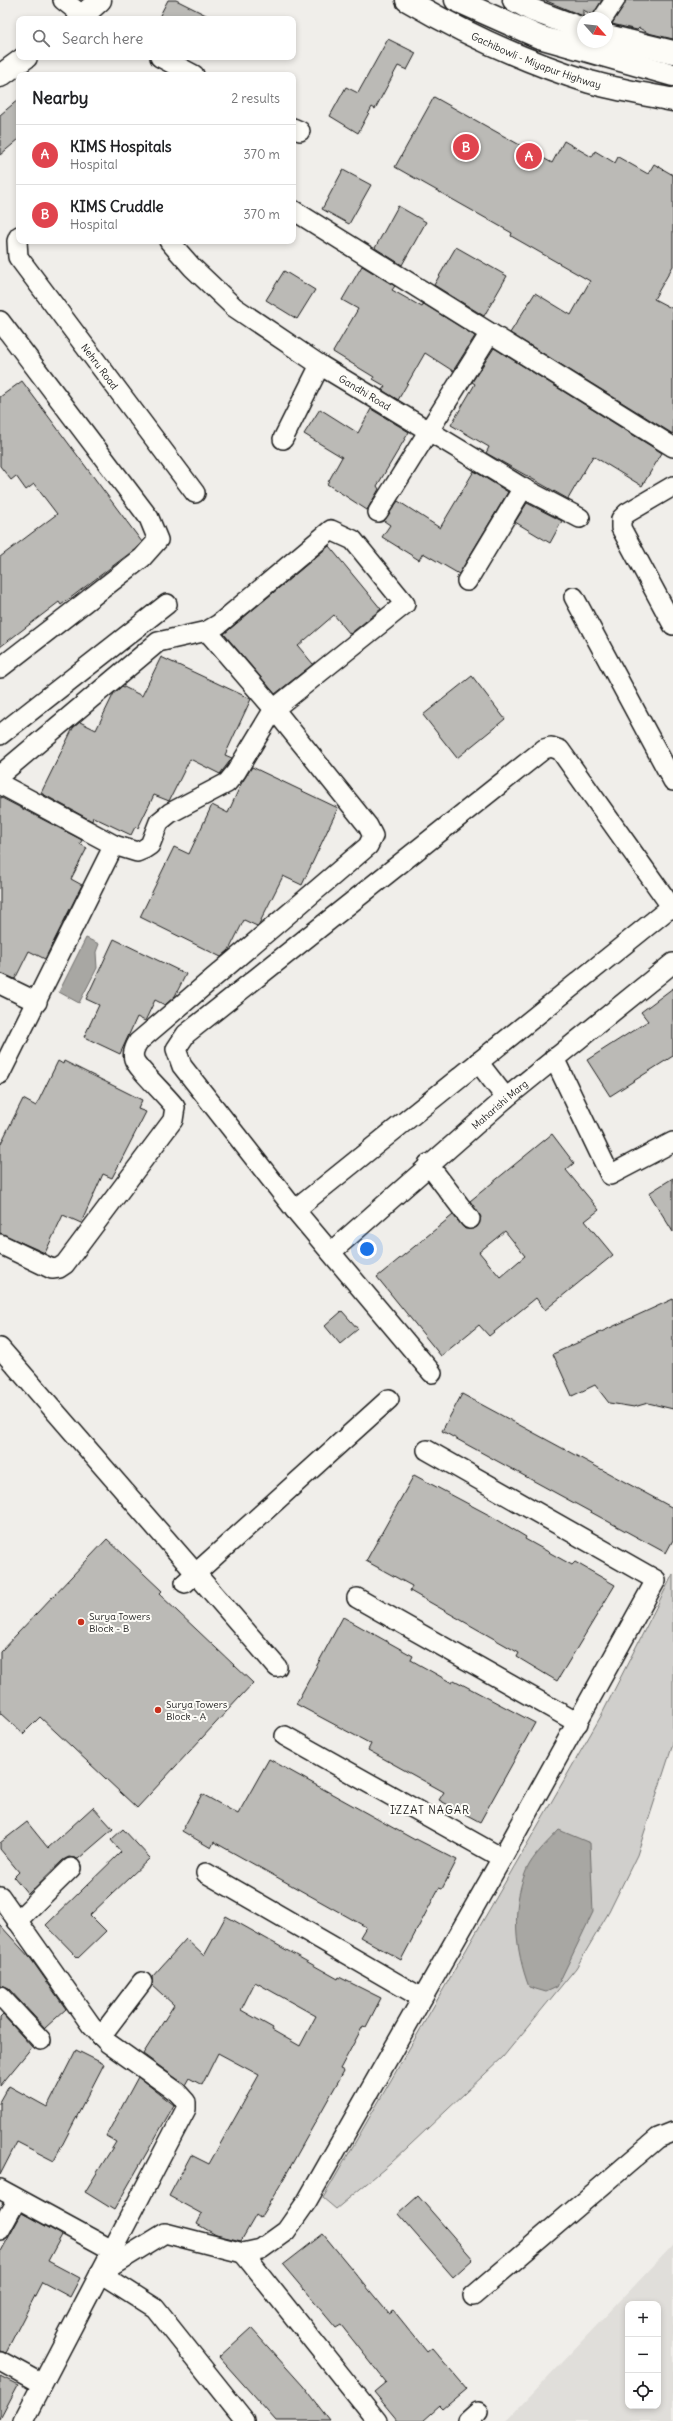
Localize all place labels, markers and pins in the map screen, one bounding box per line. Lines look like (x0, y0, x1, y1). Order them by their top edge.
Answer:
pin: B (453, 132, 479, 162)
pin: A (516, 141, 542, 171)
place label: Surya Towers Block - B (89, 1610, 151, 1635)
marker: Surya Towers Block - B (76, 1617, 86, 1627)
place label: Surya Towers Block - A (166, 1698, 228, 1723)
marker: Surya Towers Block - A (153, 1705, 163, 1715)

